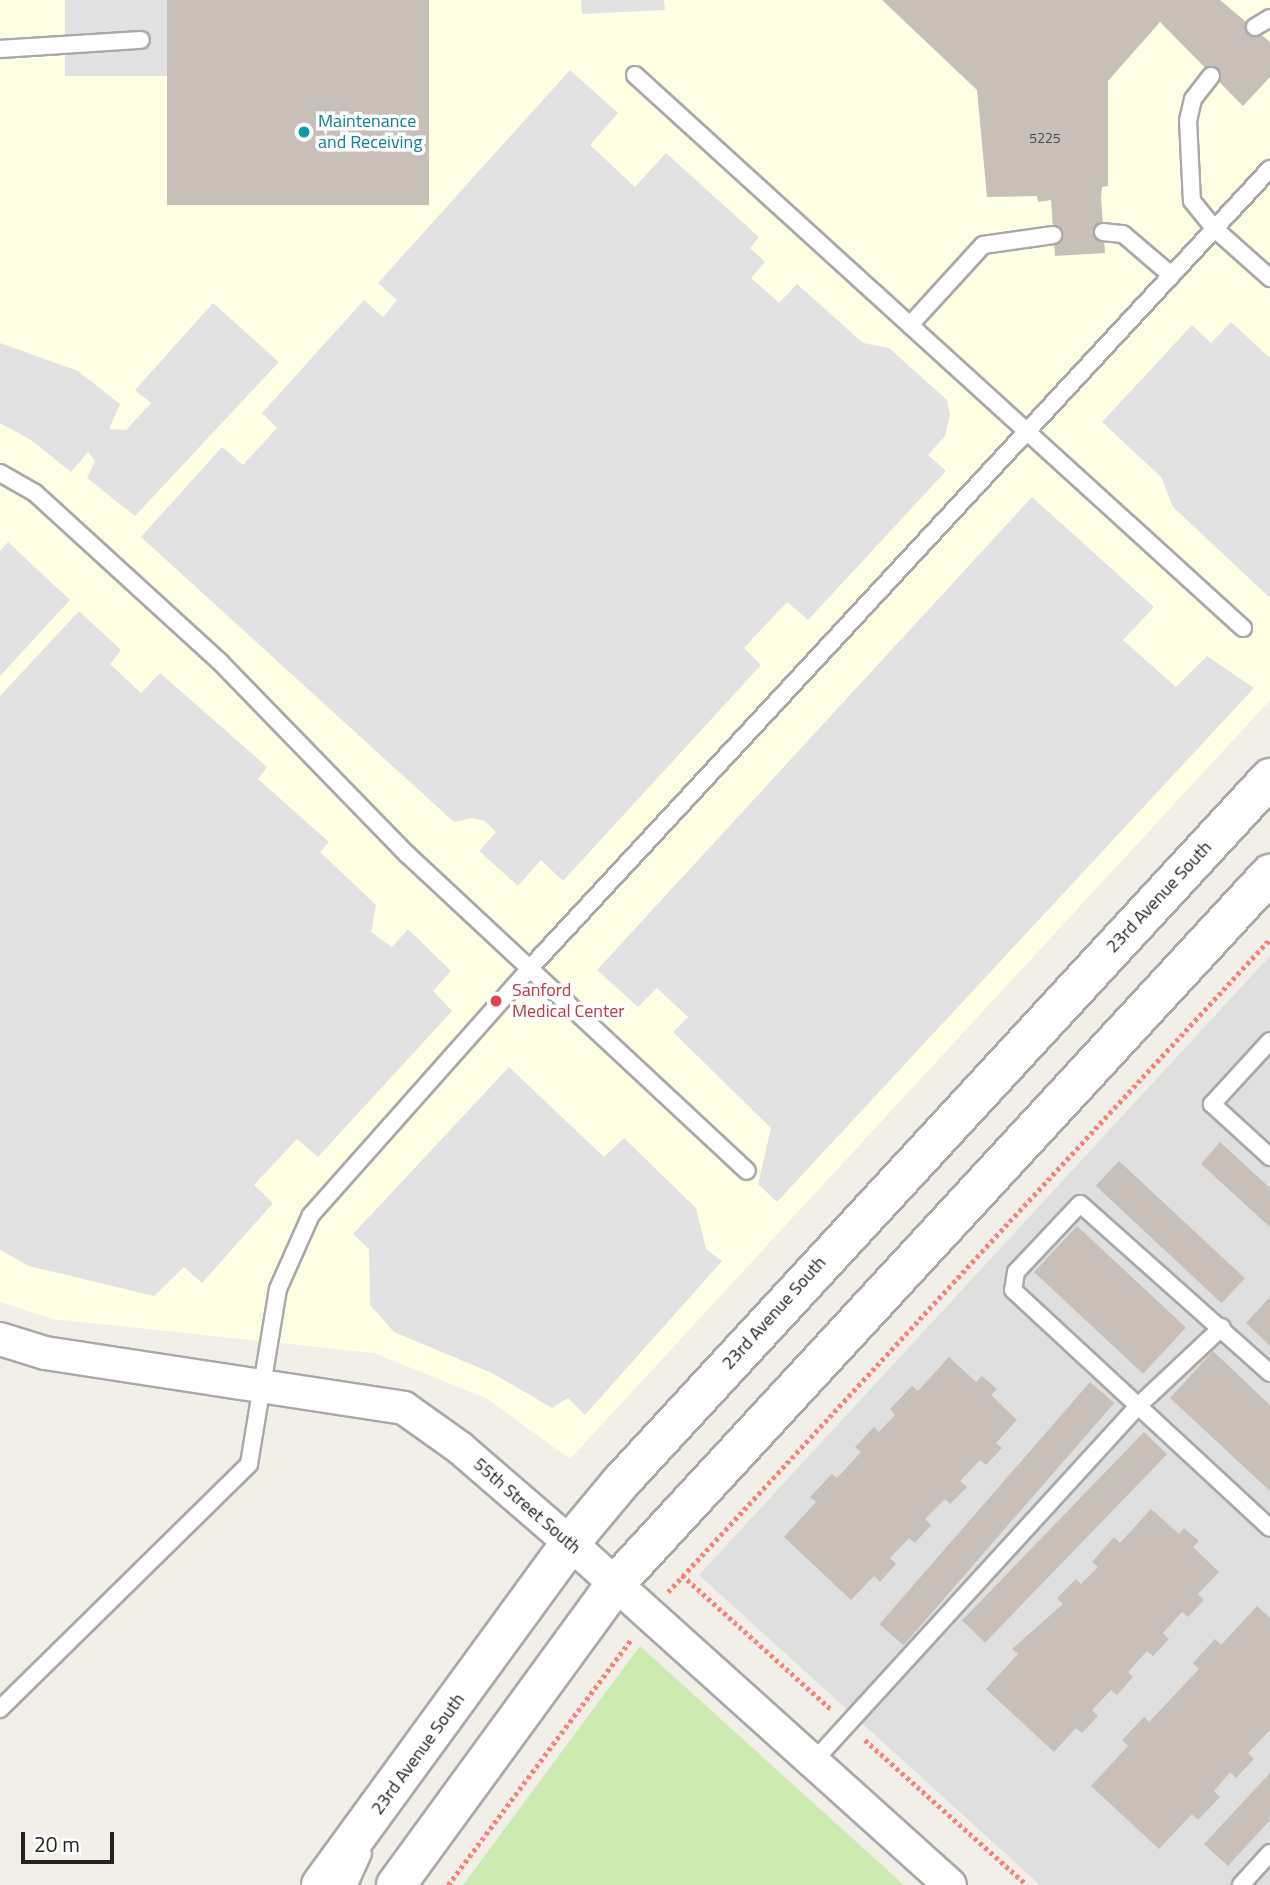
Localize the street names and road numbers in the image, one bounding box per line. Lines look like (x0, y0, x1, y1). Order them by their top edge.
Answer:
street label: 23rd Avenue South (1102, 837, 1216, 957)
street label: 23rd Avenue South (718, 1252, 830, 1374)
street label: 55th Street South (469, 1453, 585, 1559)
street label: 23rd Avenue South (367, 1689, 469, 1819)

